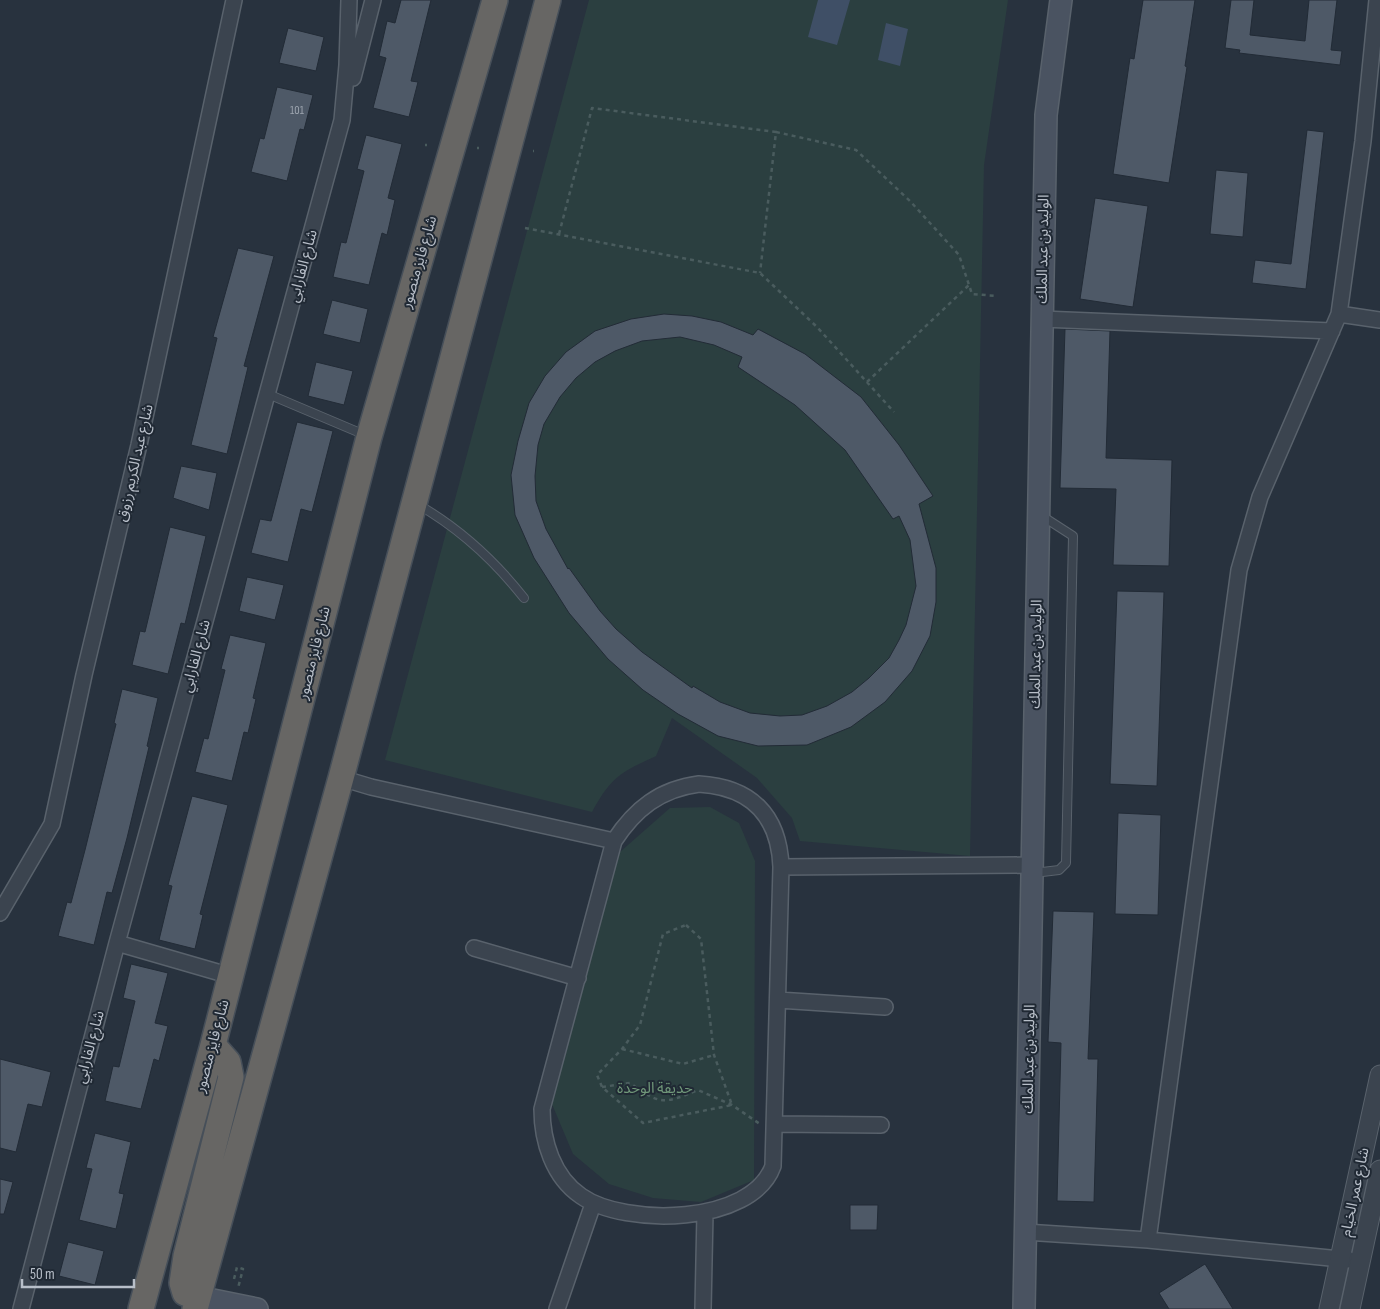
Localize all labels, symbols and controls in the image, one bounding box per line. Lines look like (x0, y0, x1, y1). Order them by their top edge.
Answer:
house number: 101 (290, 103, 305, 118)
street label: الوليد بن عبد الملك (1033, 194, 1053, 304)
street label: شارع فايز منصور (396, 213, 443, 312)
street label: شارع الفارابي (284, 227, 324, 305)
street label: شارع عبد الكريم رزوق (112, 402, 160, 524)
street label: الوليد بن عبد الملك (1026, 599, 1046, 709)
street label: شارع فايز منصور (293, 604, 337, 703)
street label: شارع الفارابي (177, 617, 217, 695)
street label: شارع فايز منصور (190, 997, 236, 1096)
street label: الوليد بن عبد الملك (1019, 1004, 1039, 1114)
street label: شارع الفارابي (71, 1008, 111, 1086)
park label: حديقة الوحدة (617, 1079, 693, 1098)
street label: شارع عمر الخيام (1336, 1146, 1376, 1239)
scale bar (22, 1256, 135, 1288)
text: 50 m (30, 1265, 55, 1284)

